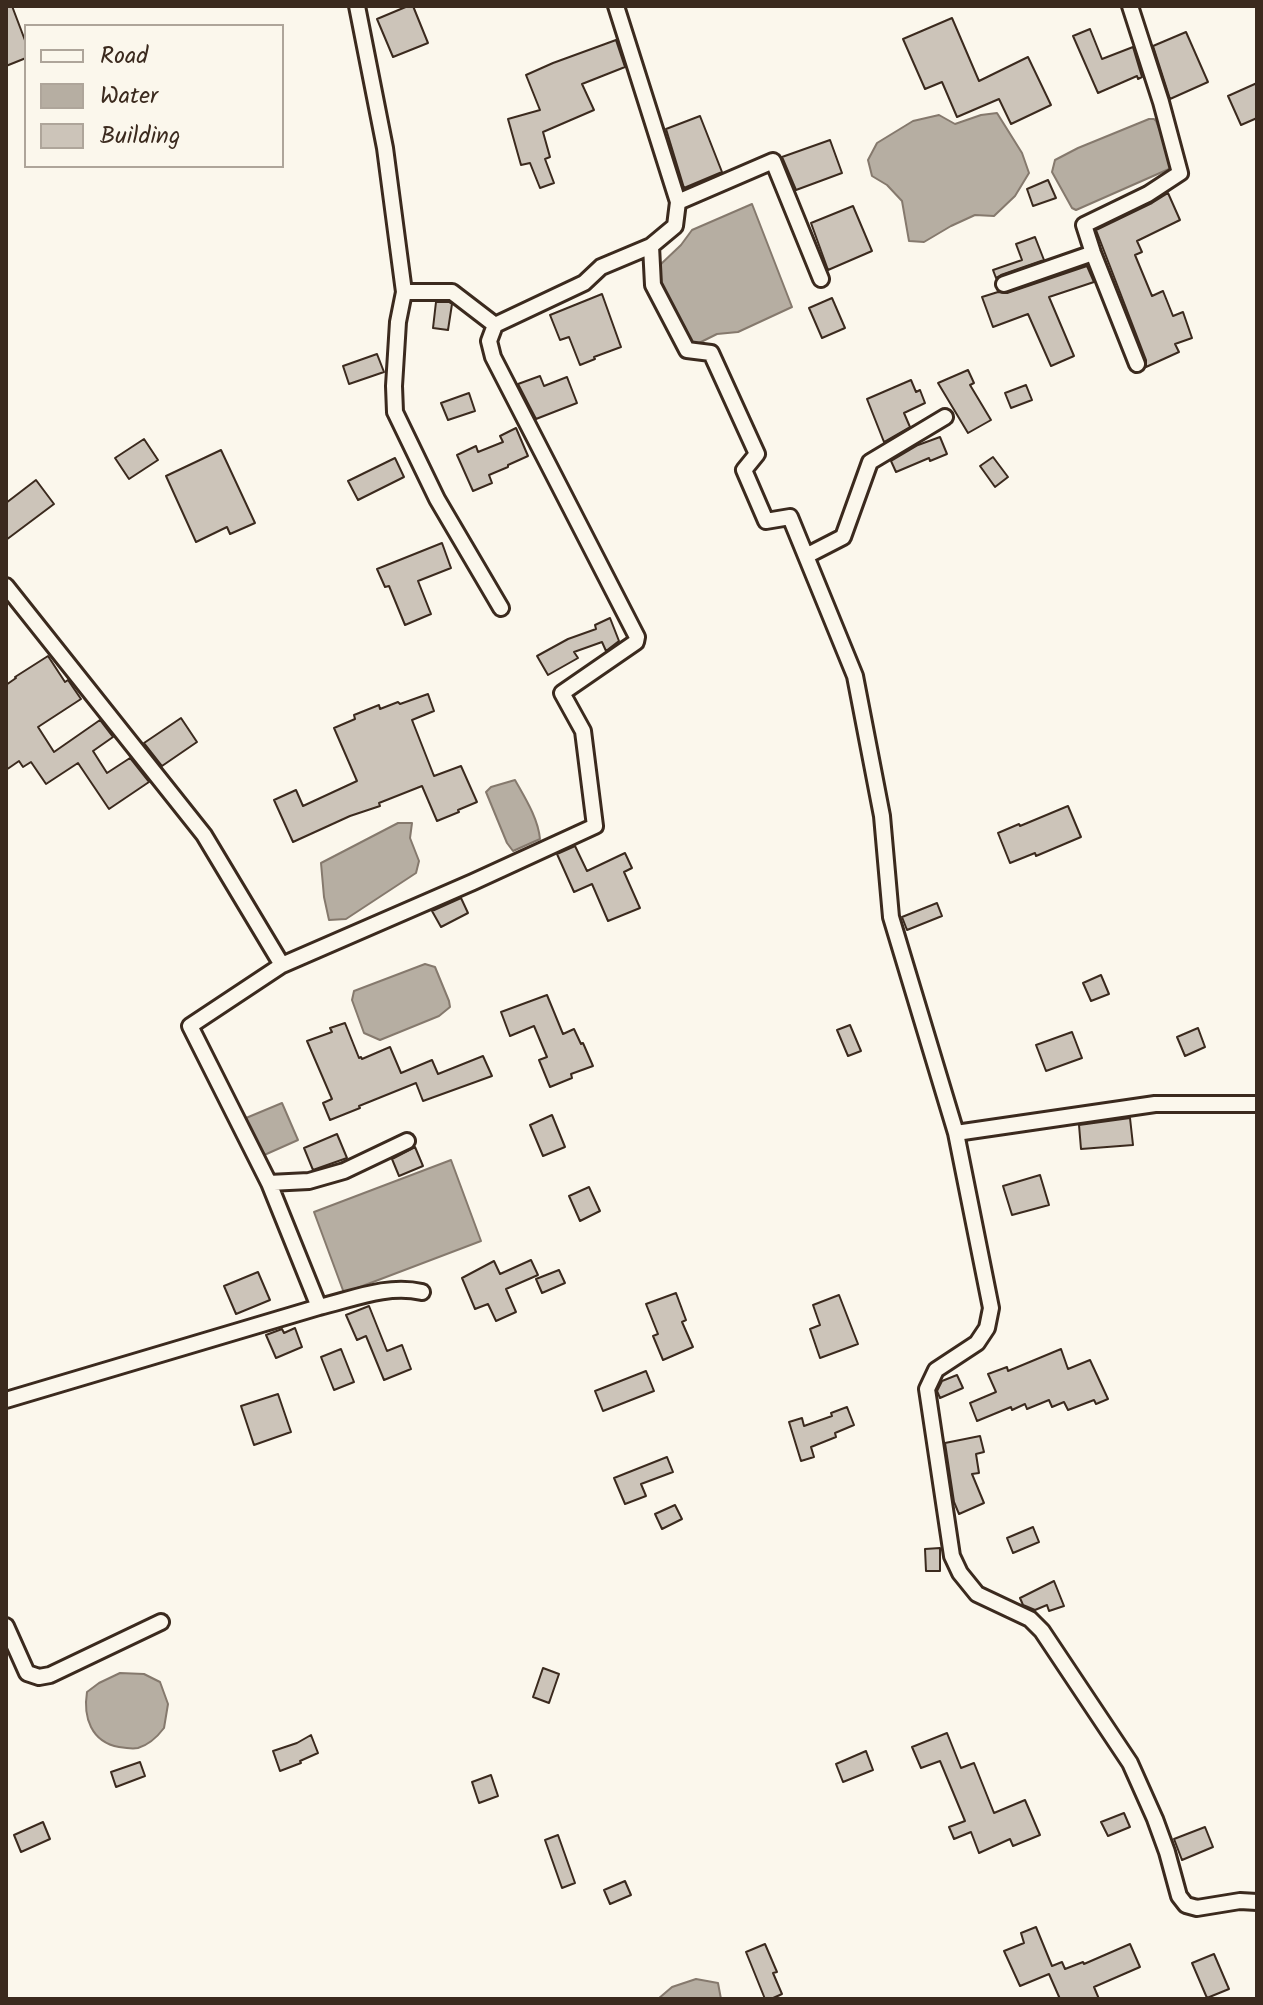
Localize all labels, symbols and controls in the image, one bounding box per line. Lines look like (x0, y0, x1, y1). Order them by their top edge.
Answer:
legend (24, 24, 284, 168)
text: Road (100, 37, 148, 76)
text: Water (100, 77, 158, 116)
text: Building (100, 117, 180, 156)

